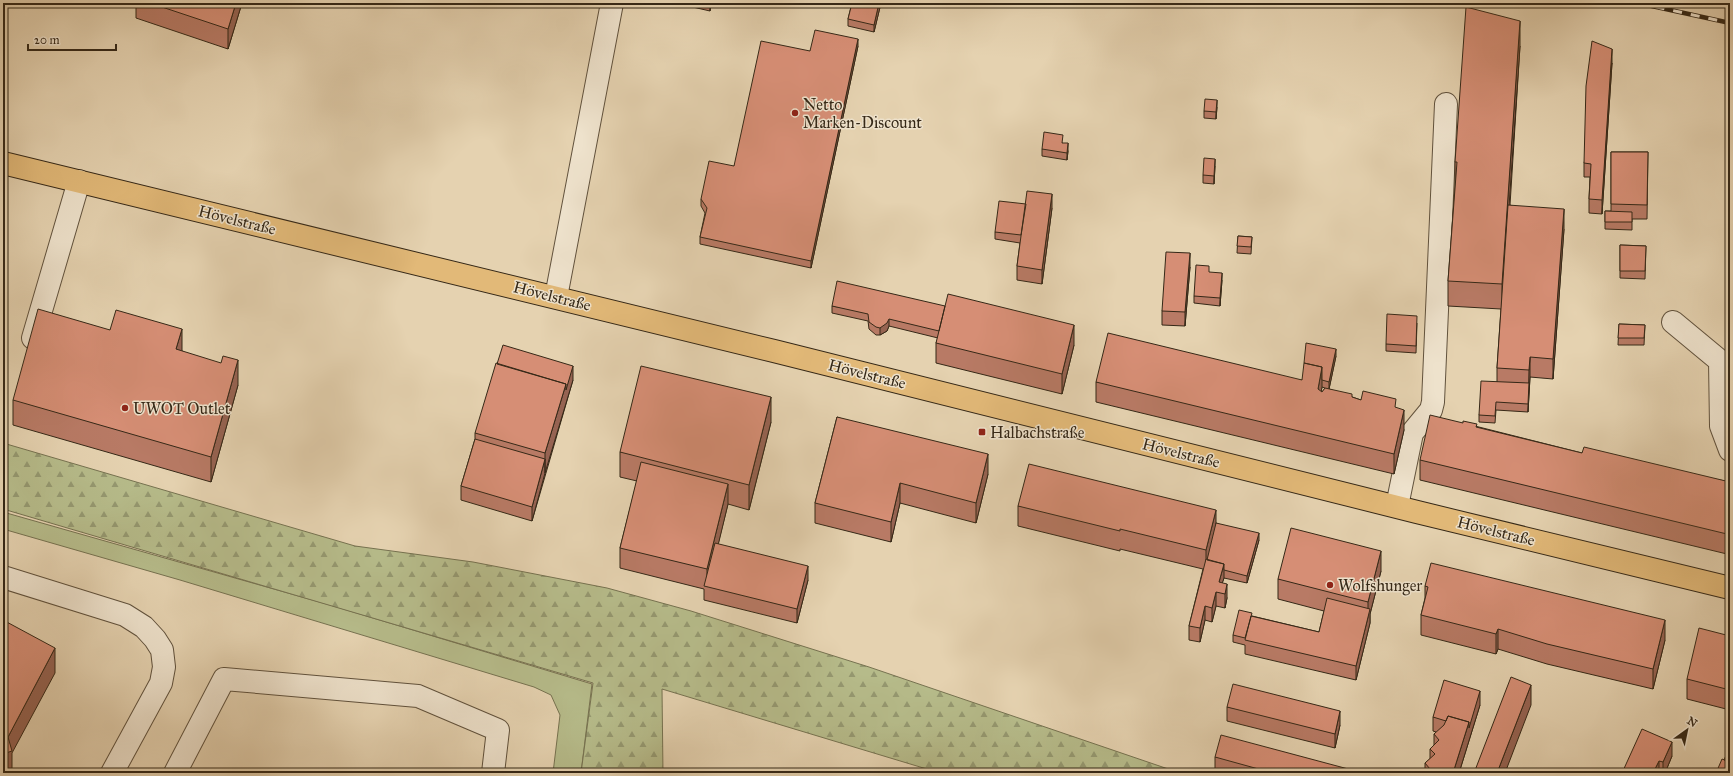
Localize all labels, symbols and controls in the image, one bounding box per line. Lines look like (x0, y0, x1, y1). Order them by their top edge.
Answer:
scale bar (28, 26, 116, 52)
text: 20 m (34, 33, 60, 47)
place label: Netto Marken-Discount (803, 95, 922, 132)
marker: Netto Marken-Discount (790, 108, 800, 118)
street label: Hövelstraße (196, 201, 278, 239)
street label: Hövelstraße (511, 277, 593, 315)
street label: Hövelstraße (826, 355, 908, 393)
place label: UWOT Outlet (133, 399, 231, 418)
marker: UWOT Outlet (120, 403, 130, 413)
place label: Halbachstraße (990, 423, 1085, 442)
marker: Halbachstraße (977, 427, 987, 437)
street label: Hövelstraße (1140, 434, 1222, 472)
street label: Hövelstraße (1455, 512, 1537, 550)
place label: Wolfshunger (1338, 576, 1422, 596)
marker: Wolfshunger (1325, 580, 1335, 590)
north arrow (1667, 710, 1707, 750)
text: N (1685, 714, 1700, 730)

